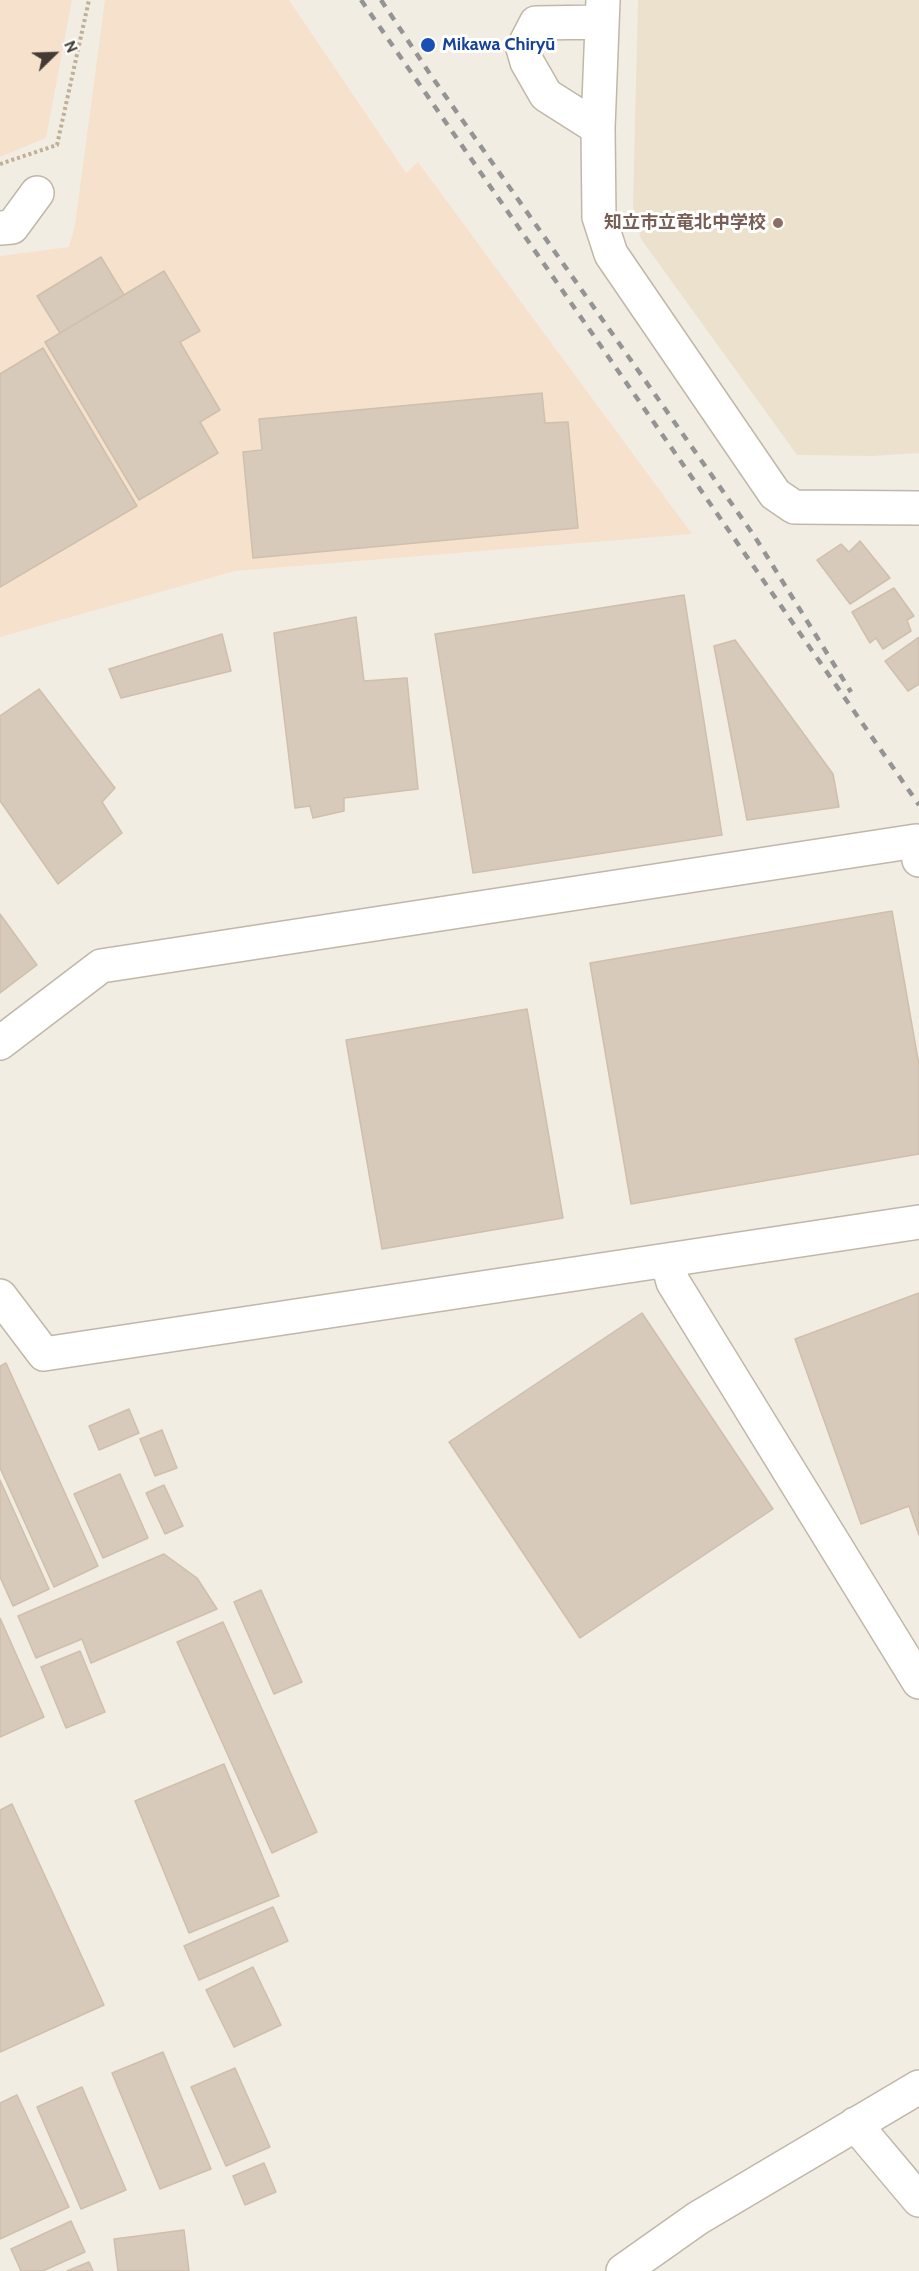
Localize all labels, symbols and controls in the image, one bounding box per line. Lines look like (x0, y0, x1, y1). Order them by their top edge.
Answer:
north arrow (24, 24, 84, 84)
place label: Mikawa Chiryū (442, 34, 555, 56)
marker: Mikawa Chiryū (419, 36, 437, 54)
text: N (60, 38, 82, 56)
place label: 知立市立竜北中学校 (604, 212, 766, 234)
marker: 知立市立竜北中学校 (771, 216, 785, 230)

